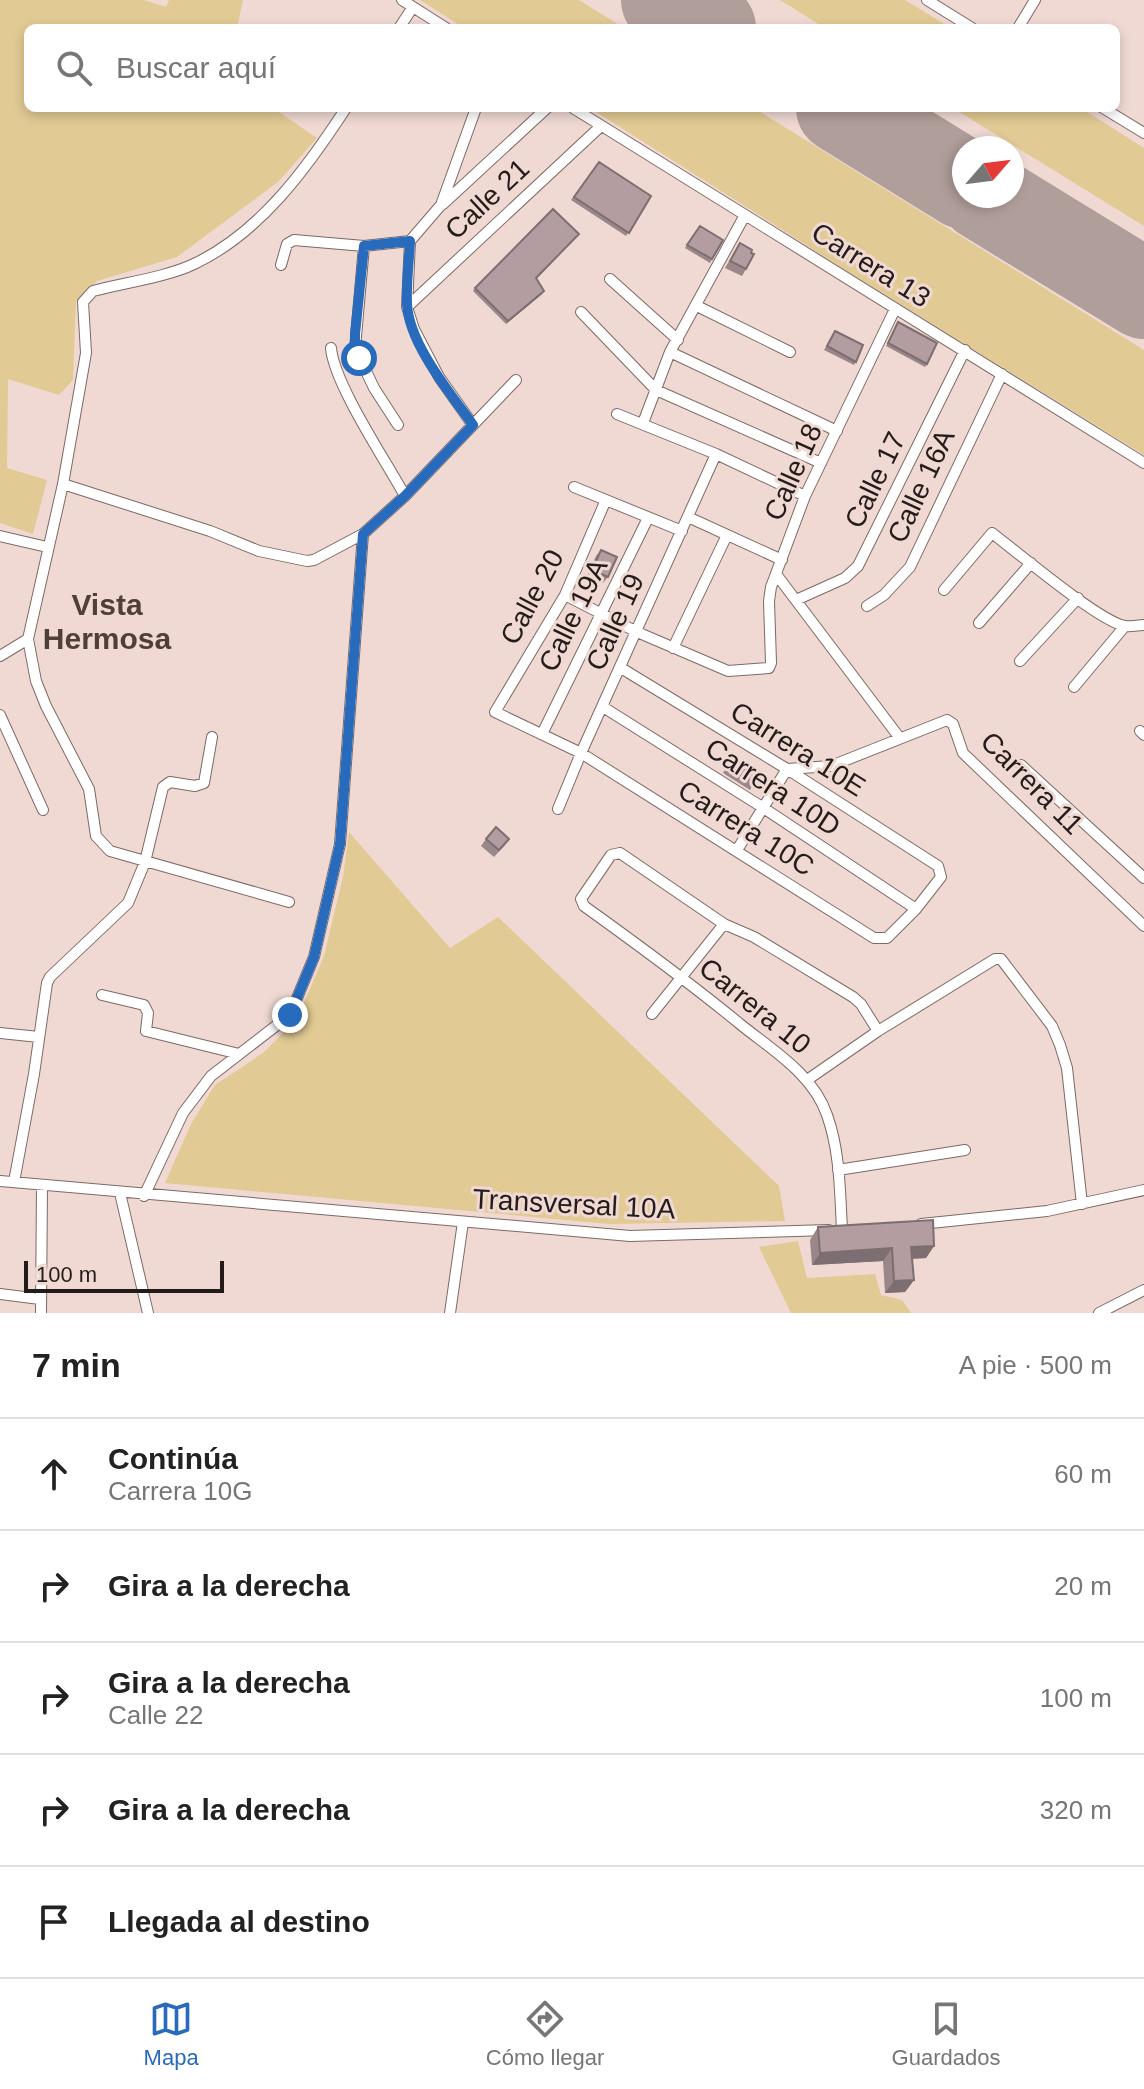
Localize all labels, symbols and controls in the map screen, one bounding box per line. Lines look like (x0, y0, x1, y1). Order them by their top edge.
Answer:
search box (24, 24, 1120, 112)
icon: search (52, 46, 96, 90)
text: Buscar aquí (116, 51, 276, 84)
north arrow (952, 136, 1024, 208)
street label: Calle 21 (439, 153, 535, 245)
street label: Carrera 13 (806, 216, 936, 314)
route start (341, 340, 377, 376)
street label: Calle 18 (758, 419, 828, 525)
street label: Calle 16A (881, 424, 961, 548)
street label: Calle 17 (839, 427, 911, 533)
street label: Calle 20 (494, 544, 570, 650)
street label: Calle 19A (531, 553, 615, 677)
street label: Calle 19 (579, 568, 651, 676)
district label: Vista Hermosa (43, 588, 172, 655)
street label: Carrera 10E (725, 695, 871, 803)
street label: Carrera 11 (974, 725, 1090, 841)
street label: Carrera 10D (700, 732, 846, 842)
street label: Carrera 10C (672, 774, 820, 882)
street label: Carrera 10 (693, 952, 817, 1060)
route end (272, 997, 308, 1033)
street label: Transversal 10A (472, 1183, 676, 1225)
scale bar (24, 1257, 224, 1293)
text: 100 m (36, 1262, 97, 1287)
text: 7 min (32, 1346, 121, 1384)
text: A pie · 500 m (959, 1350, 1112, 1380)
text: Continúa (108, 1442, 238, 1475)
icon: ahead (32, 1452, 76, 1496)
text: 60 m (1054, 1459, 1112, 1489)
text: Carrera 10G (108, 1476, 253, 1506)
icon: right (32, 1564, 76, 1608)
text: Gira a la derecha (108, 1569, 350, 1602)
text: 20 m (1054, 1571, 1112, 1601)
text: Gira a la derecha (108, 1666, 350, 1699)
icon: right (32, 1676, 76, 1720)
text: 100 m (1040, 1683, 1112, 1713)
text: Calle 22 (108, 1700, 203, 1730)
icon: right (32, 1788, 76, 1832)
text: Gira a la derecha (108, 1793, 350, 1826)
text: 320 m (1040, 1795, 1112, 1825)
icon: arrive (32, 1900, 76, 1944)
text: Llegada al destino (108, 1905, 370, 1938)
tab: Mapa (144, 1997, 199, 2071)
tab: Cómo llegar (486, 1997, 604, 2071)
tab: Guardados (892, 1997, 1000, 2071)

